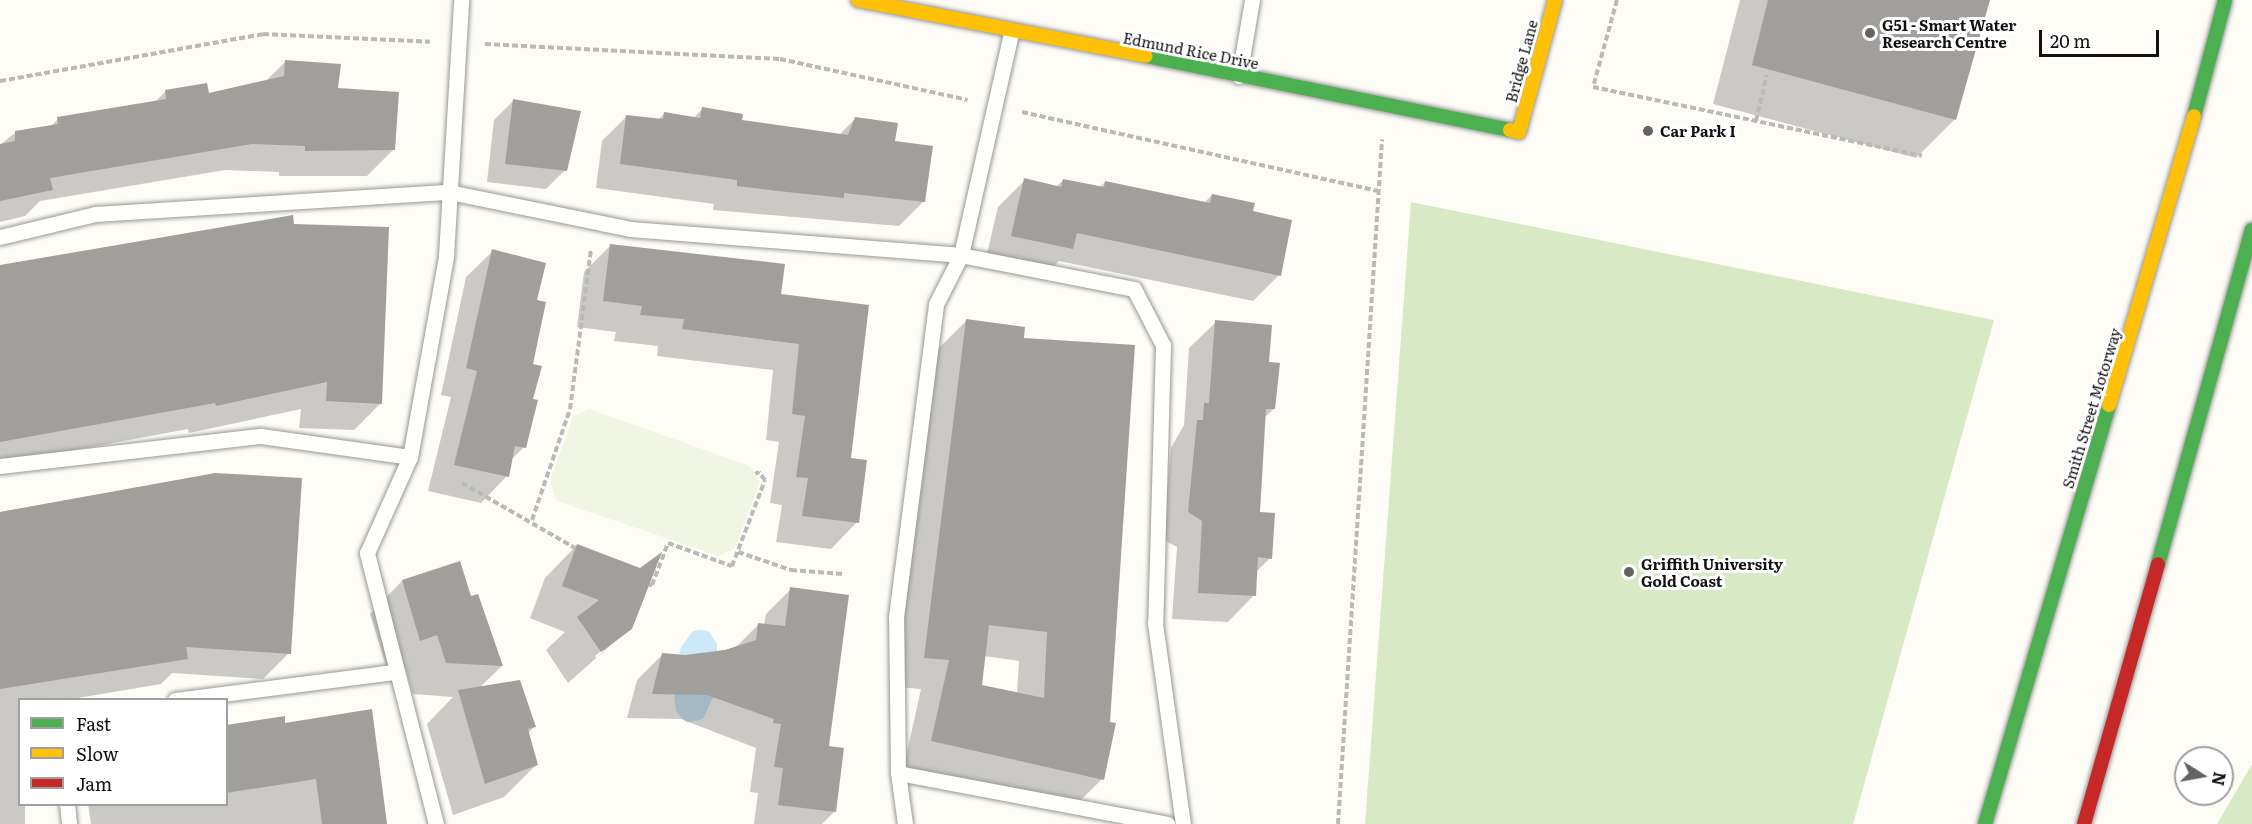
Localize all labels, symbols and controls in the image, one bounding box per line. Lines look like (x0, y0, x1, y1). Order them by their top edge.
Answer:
place label: G51 - Smart Water Research Centre (1882, 15, 2016, 50)
street label: Bridge Lane (1501, 18, 1541, 104)
scale bar (2042, 18, 2162, 56)
marker: G51 - Smart Water Research Centre (1863, 26, 1877, 40)
text: 20 m (2050, 27, 2091, 54)
street label: Edmund Rice Drive (1122, 28, 1260, 72)
place label: Car Park I (1660, 122, 1736, 140)
marker: Car Park I (1641, 124, 1655, 138)
street label: Smith Street Motorway (2058, 326, 2124, 490)
place label: Griffith University Gold Coast (1641, 554, 1783, 589)
marker: Griffith University Gold Coast (1622, 565, 1636, 579)
legend (18, 698, 228, 806)
text: Fast (76, 710, 111, 737)
text: Slow (76, 740, 118, 767)
north arrow (2174, 746, 2234, 806)
text: Jam (76, 770, 112, 797)
text: N (2207, 770, 2233, 788)

